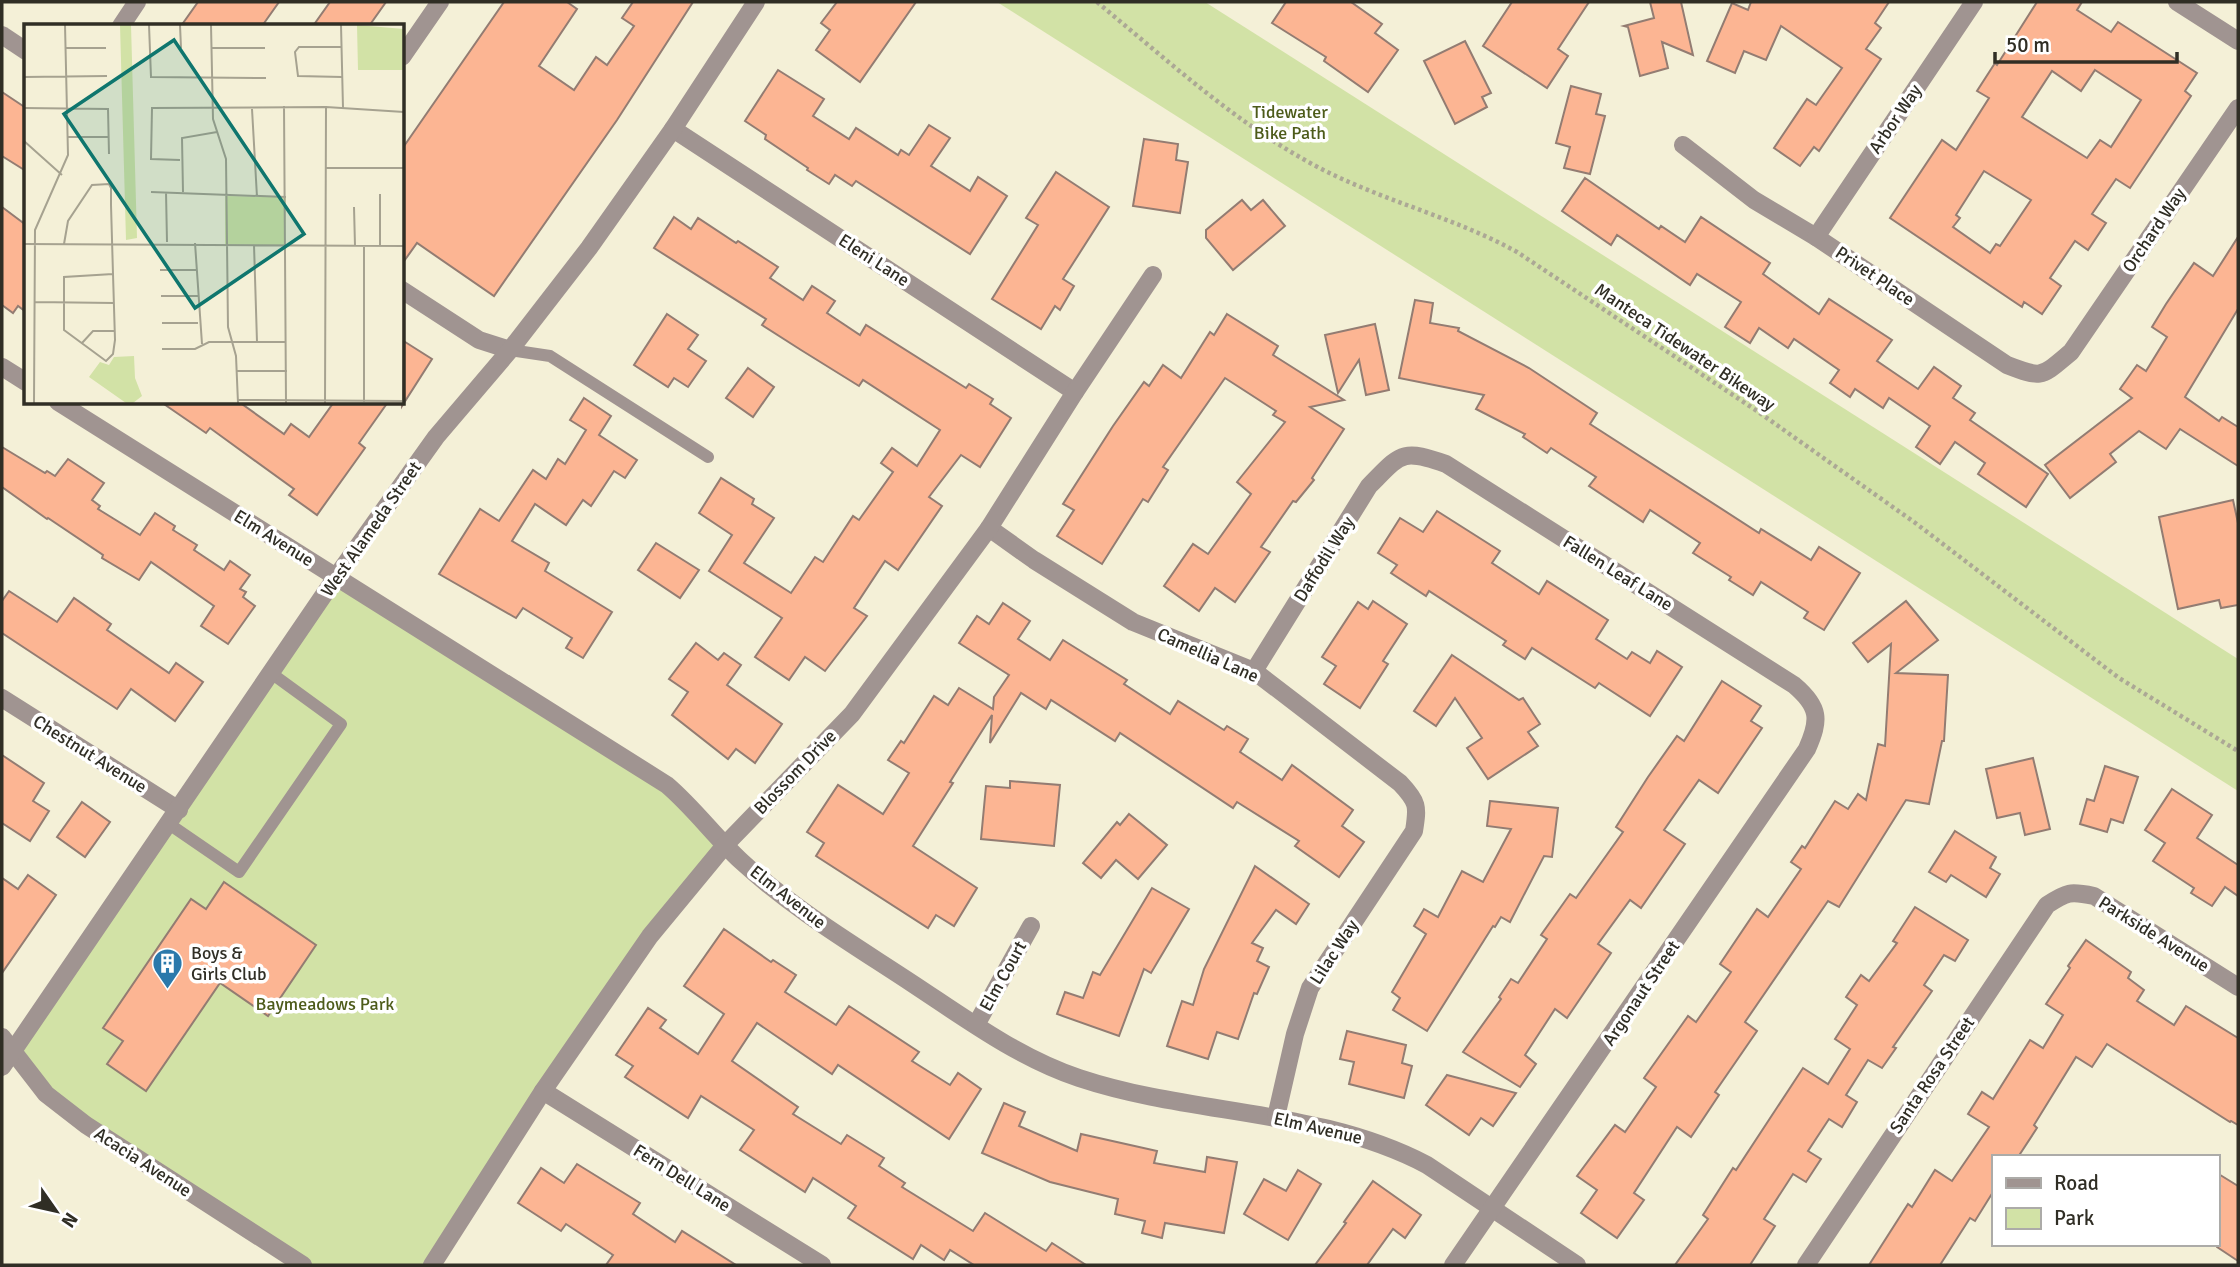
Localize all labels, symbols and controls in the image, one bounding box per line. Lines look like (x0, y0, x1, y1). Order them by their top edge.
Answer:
scale bar (1995, 21, 2177, 65)
inset map (24, 24, 404, 404)
text: 50 m (2006, 32, 2050, 58)
street label: Arbor Way (1864, 80, 1927, 158)
park label: Tidewater Bike Path (1252, 101, 1328, 144)
street label: Orchard Way (2118, 183, 2191, 277)
street label: Eleni Lane (834, 229, 914, 291)
street label: Privet Place (1831, 242, 1919, 310)
street label: Manteca Tidewater Bikeway (1591, 278, 1780, 416)
street label: West Alameda Street (316, 457, 426, 601)
street label: Elm Avenue (230, 505, 318, 571)
street label: Daffodil Way (1289, 512, 1359, 606)
street label: Fallen Leaf Lane (1559, 531, 1677, 615)
street label: Camellia Lane (1154, 623, 1262, 687)
street label: Chestnut Avenue (29, 710, 151, 798)
street label: Blossom Drive (749, 725, 841, 819)
street label: Elm Avenue (746, 861, 830, 933)
street label: Parkside Avenue (2095, 891, 2213, 977)
street label: Lilac Way (1305, 915, 1363, 988)
street label: Argonaut Street (1598, 936, 1684, 1050)
street label: Elm Court (975, 937, 1031, 1015)
place label: Boys & Girls Club (191, 942, 266, 985)
building icon: Boys & Girls Club (151, 946, 185, 990)
park label: Baymeadows Park (256, 993, 394, 1015)
street label: Santa Rosa Street (1885, 1012, 1979, 1138)
street label: Elm Avenue (1272, 1107, 1364, 1149)
street label: Acacia Avenue (90, 1122, 196, 1202)
street label: Fern Dell Lane (629, 1139, 735, 1217)
legend (1992, 1155, 2219, 1246)
text: Road (2054, 1170, 2099, 1196)
north arrow (21, 1176, 91, 1246)
text: Park (2054, 1205, 2095, 1231)
text: N (56, 1208, 83, 1232)

